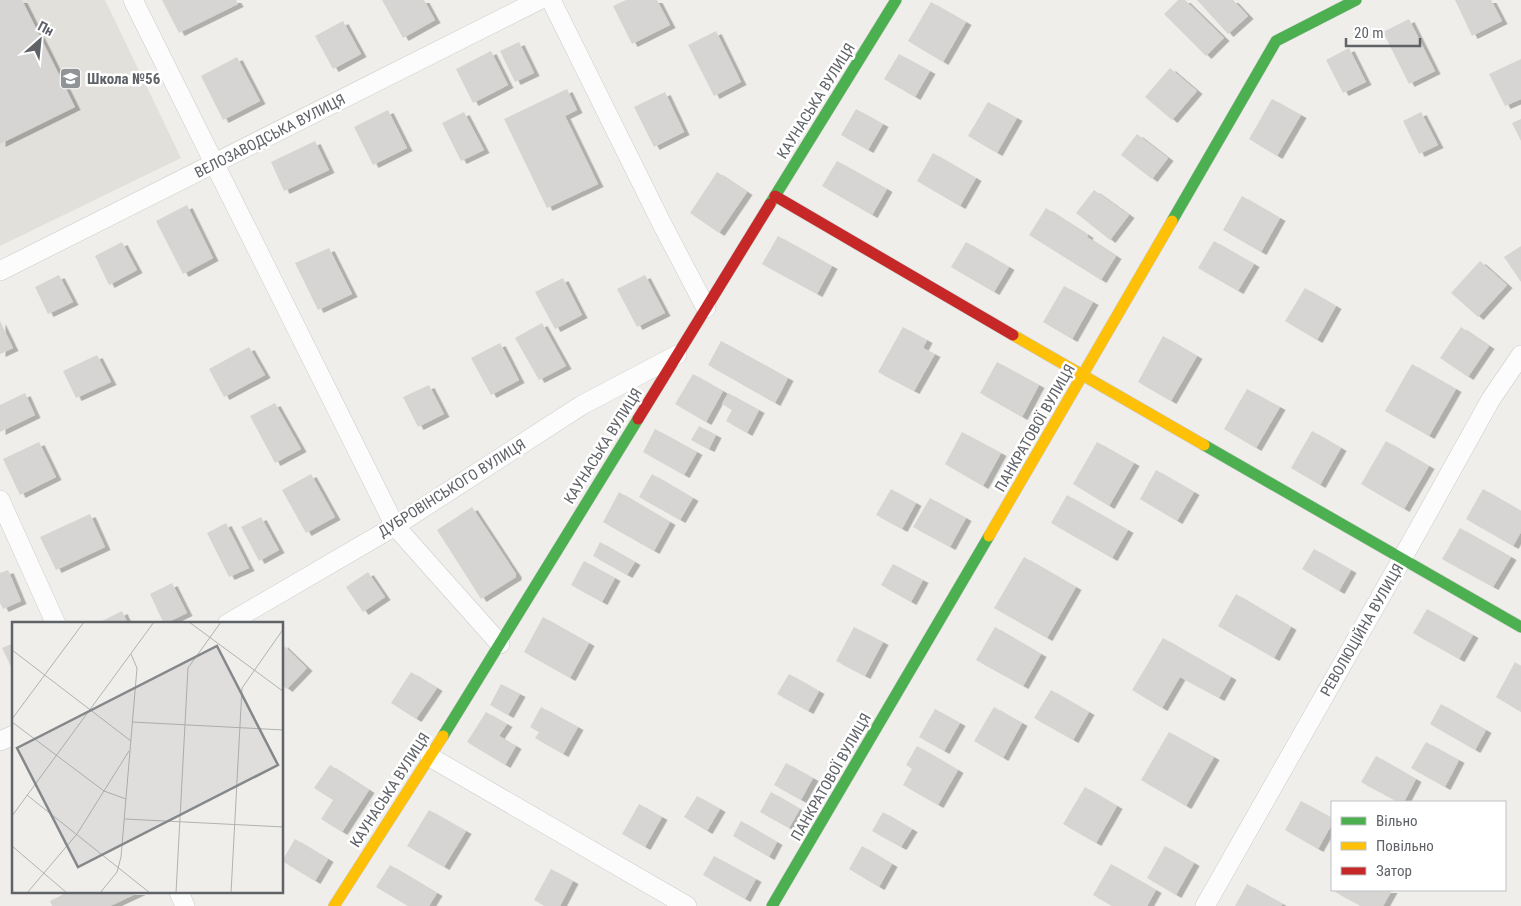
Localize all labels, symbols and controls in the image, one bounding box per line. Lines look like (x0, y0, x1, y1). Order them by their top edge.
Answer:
north arrow (15, 15, 65, 65)
scale bar (1346, 15, 1420, 47)
text: Пн (35, 18, 56, 39)
text: 20 m (1354, 24, 1384, 42)
street label: КАУНАСЬКА ВУЛИЦЯ (773, 40, 859, 162)
school or university icon: Школа №56 (59, 67, 83, 91)
place label: Школа №56 (87, 70, 161, 88)
street label: ВЕЛОЗАВОДСЬКА ВУЛИЦЯ (192, 90, 348, 182)
street label: ПАНКРАТОВОЇ ВУЛИЦЯ (991, 361, 1079, 495)
street label: КАУНАСЬКА ВУЛИЦЯ (560, 385, 646, 507)
street label: ДУБРОВІНСЬКОГО ВУЛИЦЯ (375, 435, 529, 541)
street label: РЕВОЛЮЦІЙНА ВУЛИЦЯ (1317, 560, 1407, 700)
inset map (12, 622, 284, 894)
street label: ПАНКРАТОВОЇ ВУЛИЦЯ (787, 710, 875, 844)
street label: КАУНАСЬКА ВУЛИЦЯ (346, 729, 434, 851)
legend (1331, 801, 1506, 891)
text: Вільно (1376, 812, 1418, 830)
text: Повільно (1376, 837, 1434, 855)
text: Затор (1376, 862, 1412, 880)

